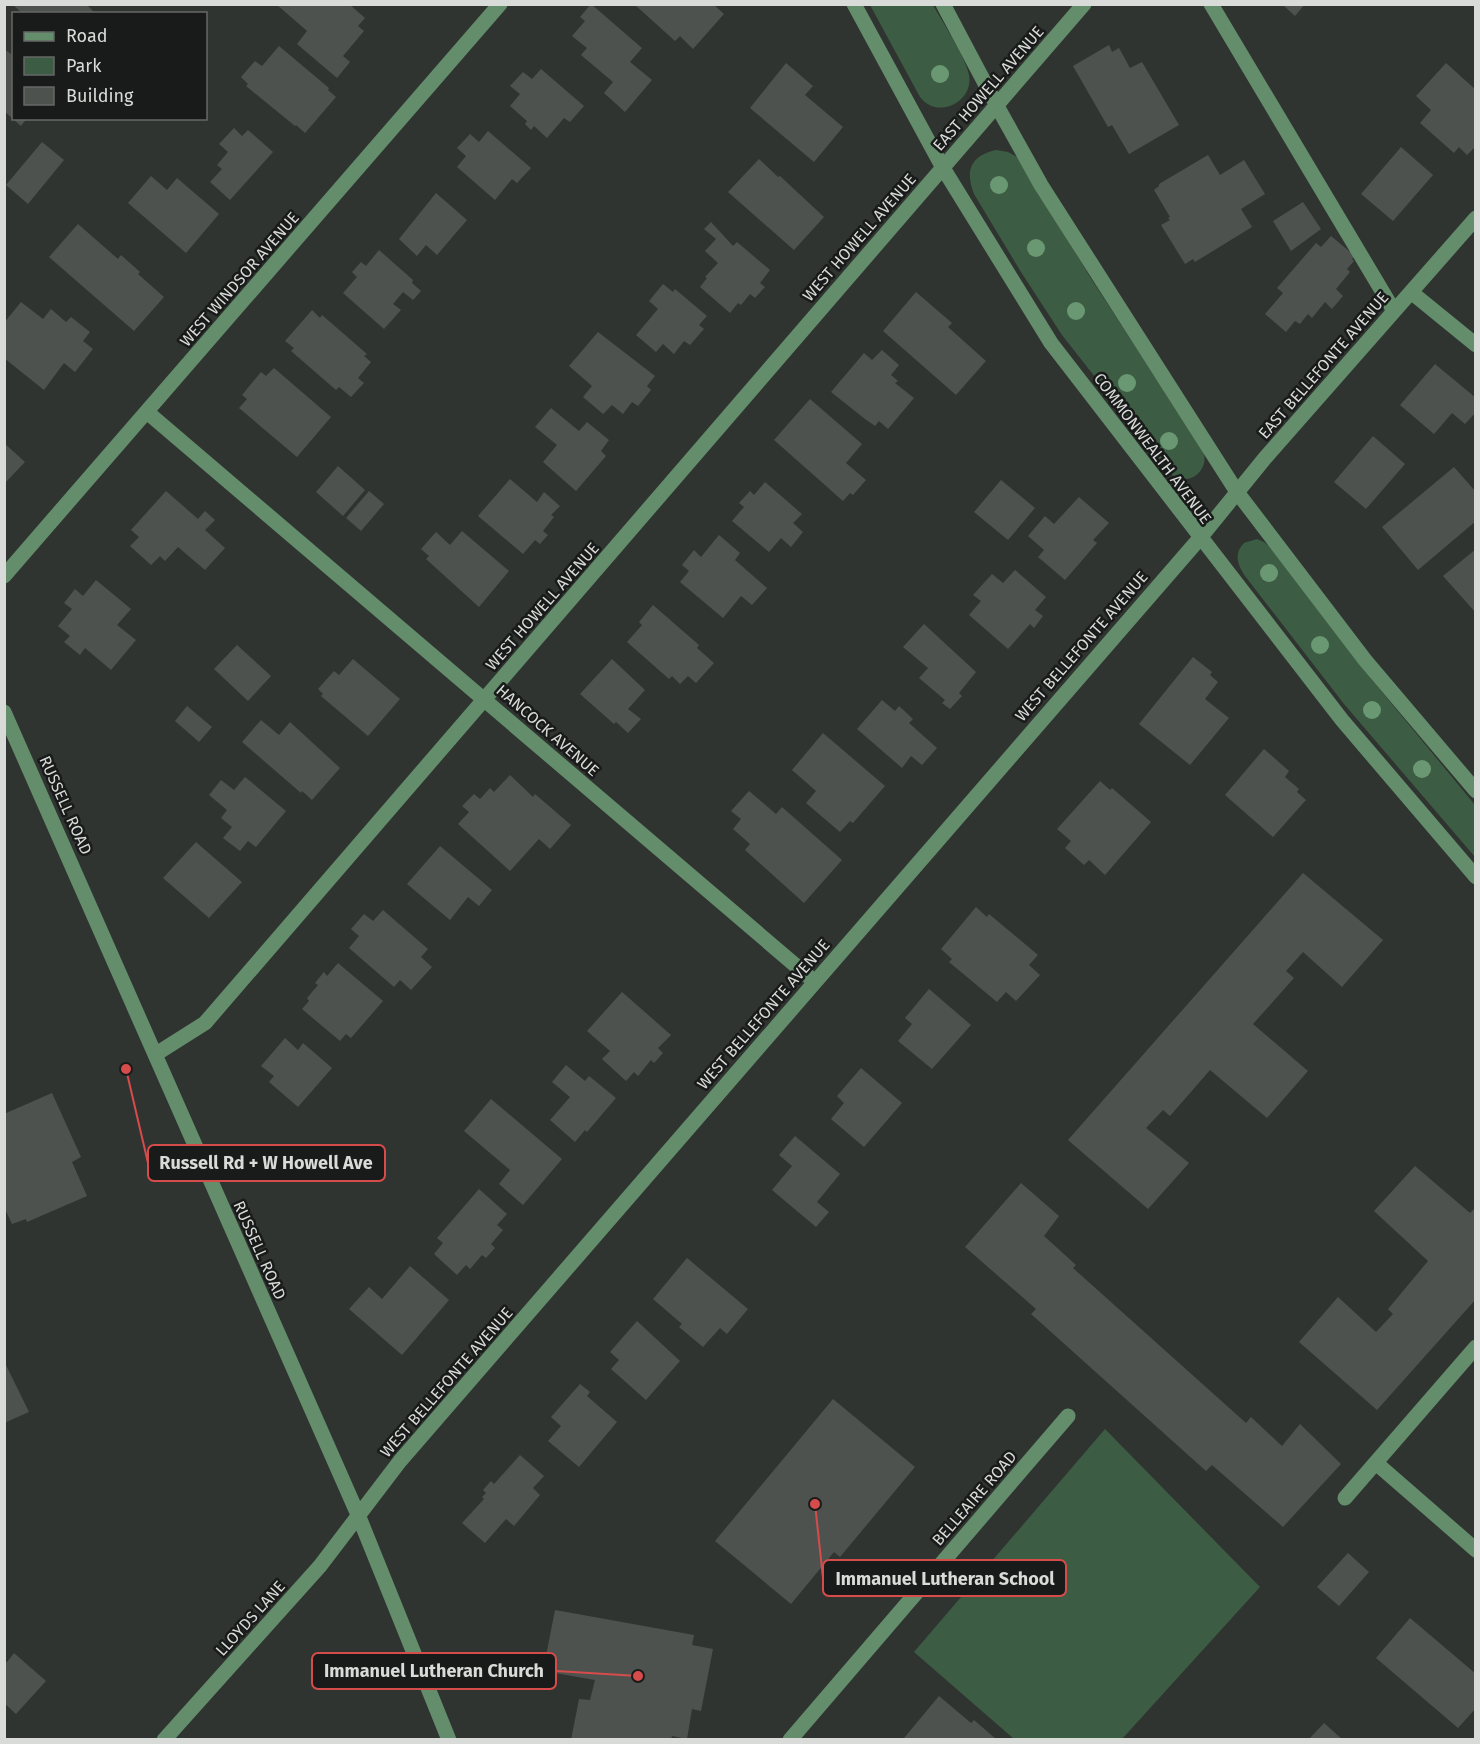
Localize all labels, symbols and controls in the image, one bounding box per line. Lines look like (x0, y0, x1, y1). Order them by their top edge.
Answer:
legend (12, 12, 207, 120)
street label: EAST HOWELL AVENUE (929, 22, 1048, 155)
text: Road (66, 25, 108, 47)
text: Park (66, 55, 102, 77)
text: Building (66, 85, 134, 107)
street label: WEST HOWELL AVENUE (799, 170, 920, 305)
street label: WEST WINDSOR AVENUE (176, 208, 303, 350)
street label: EAST BELLEFONTE AVENUE (1254, 288, 1392, 443)
street label: COMMONWEALTH AVENUE (1090, 369, 1215, 527)
street label: WEST HOWELL AVENUE (482, 539, 603, 674)
street label: WEST BELLEFONTE AVENUE (1011, 567, 1152, 725)
street label: HANCOCK AVENUE (492, 681, 603, 780)
street label: RUSSELL ROAD (35, 753, 96, 857)
street label: WEST BELLEFONTE AVENUE (693, 935, 834, 1093)
callout: Russell Rd + W Howell Ave (148, 1145, 385, 1181)
text: Russell Rd + W Howell Ave (159, 1152, 373, 1174)
street label: RUSSELL ROAD (229, 1198, 290, 1302)
street label: WEST BELLEFONTE AVENUE (376, 1303, 517, 1461)
street label: BELLEAIRE ROAD (928, 1447, 1021, 1549)
callout: Immanuel Lutheran School (823, 1560, 1066, 1596)
text: Immanuel Lutheran School (835, 1568, 1055, 1590)
street label: LLOYDS LANE (212, 1577, 289, 1660)
callout: Immanuel Lutheran Church (312, 1653, 556, 1689)
text: Immanuel Lutheran Church (324, 1660, 544, 1682)

